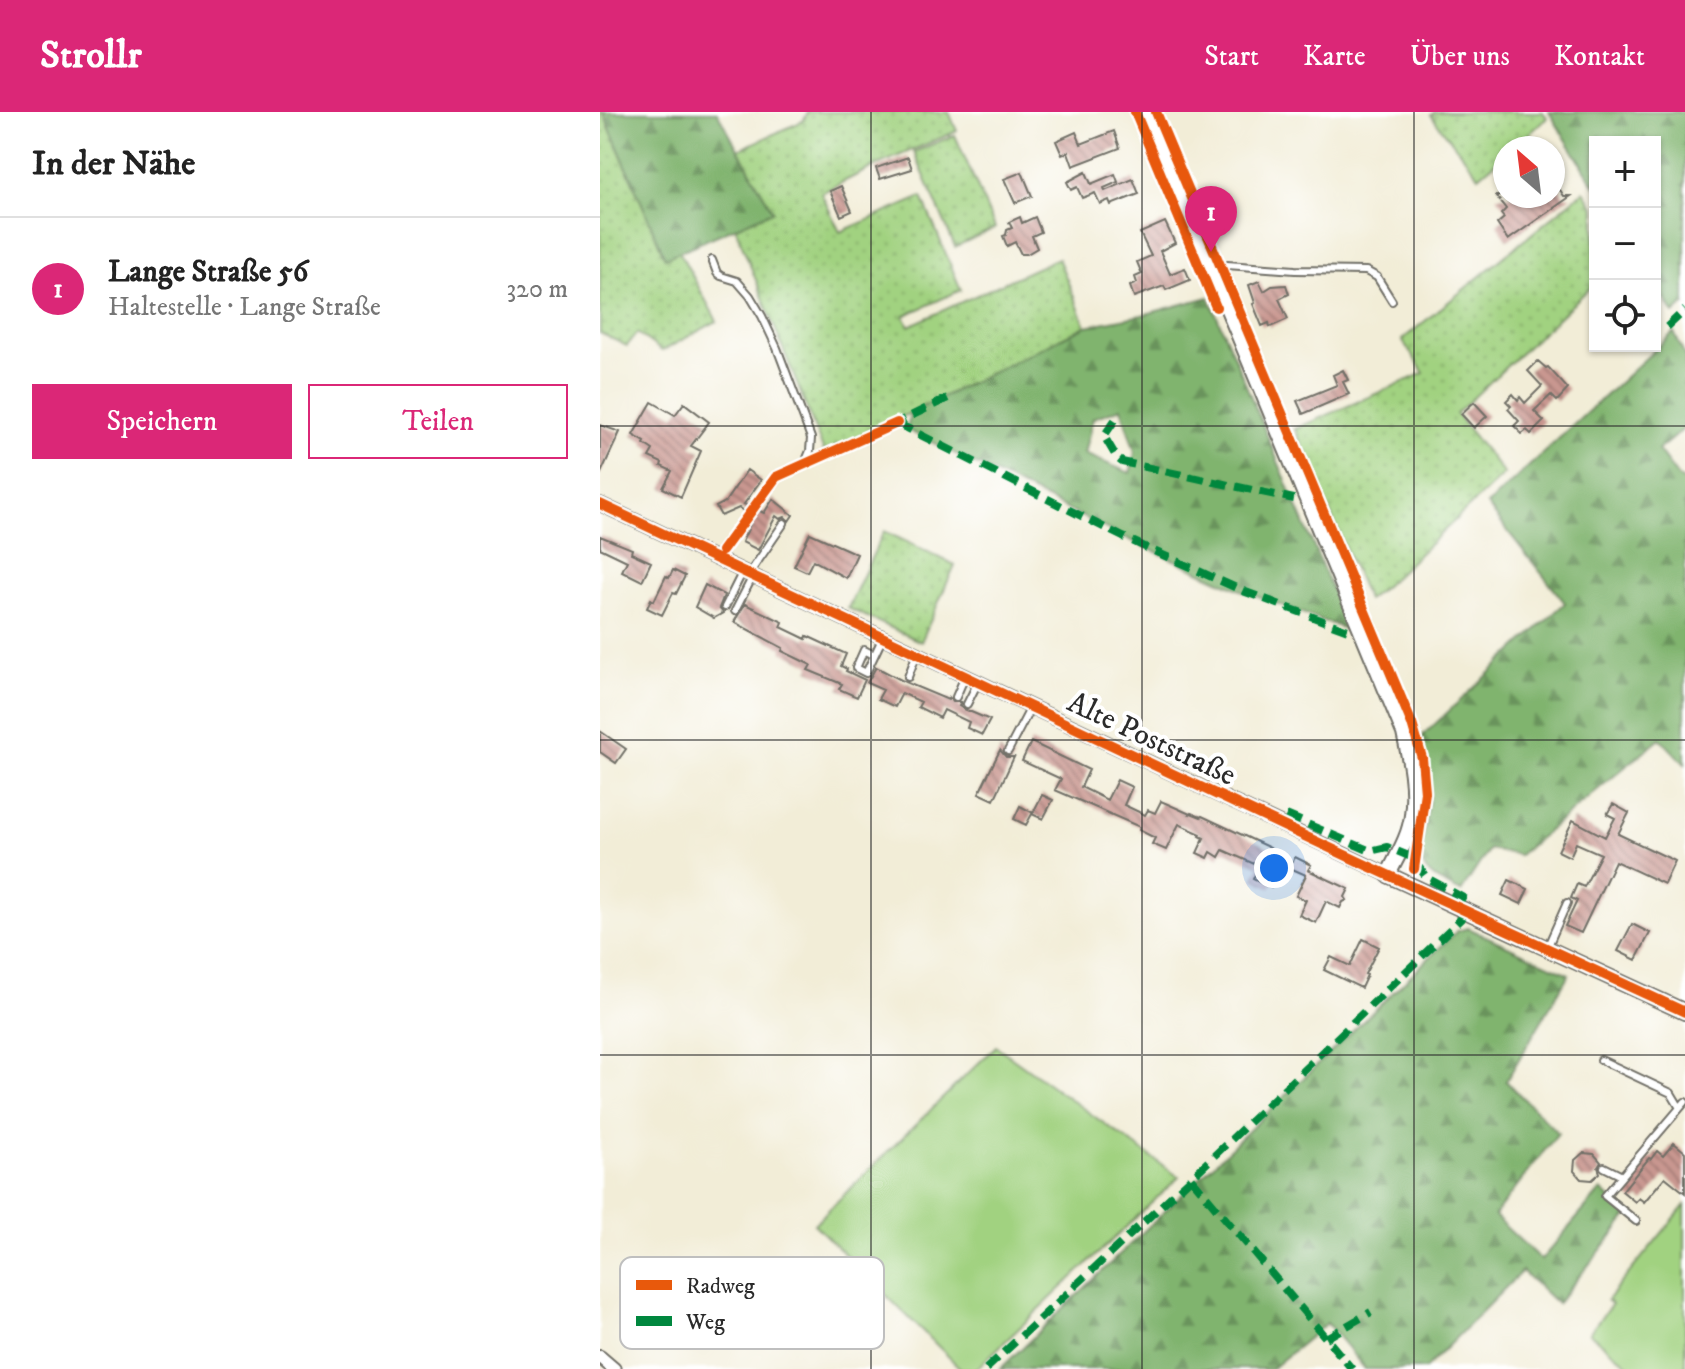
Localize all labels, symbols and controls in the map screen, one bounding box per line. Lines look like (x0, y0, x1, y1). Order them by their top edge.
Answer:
text: Strollr (40, 32, 142, 80)
text: Start (1204, 39, 1259, 74)
text: Karte (1303, 39, 1366, 74)
text: Über uns (1410, 39, 1510, 74)
text: Kontakt (1554, 39, 1645, 74)
north arrow (1493, 136, 1565, 208)
map controls (1589, 136, 1661, 352)
button: + (1589, 136, 1661, 208)
text: In der Nähe (32, 143, 195, 185)
pin: 1 (1185, 186, 1237, 252)
button: − (1589, 208, 1661, 280)
text: Lange Straße 56 (108, 254, 308, 291)
text: 1 (53, 273, 63, 306)
text: 320 m (506, 273, 568, 306)
button: locate (1589, 280, 1661, 352)
text: Haltestelle · Lange Straße (108, 291, 381, 324)
button: Speichern (32, 384, 292, 459)
button: Teilen (308, 384, 568, 459)
street label: Alte Poststraße (1061, 684, 1241, 795)
your location (1254, 848, 1294, 888)
legend (620, 1257, 884, 1349)
text: Radweg (686, 1273, 755, 1300)
text: Weg (685, 1309, 725, 1336)

